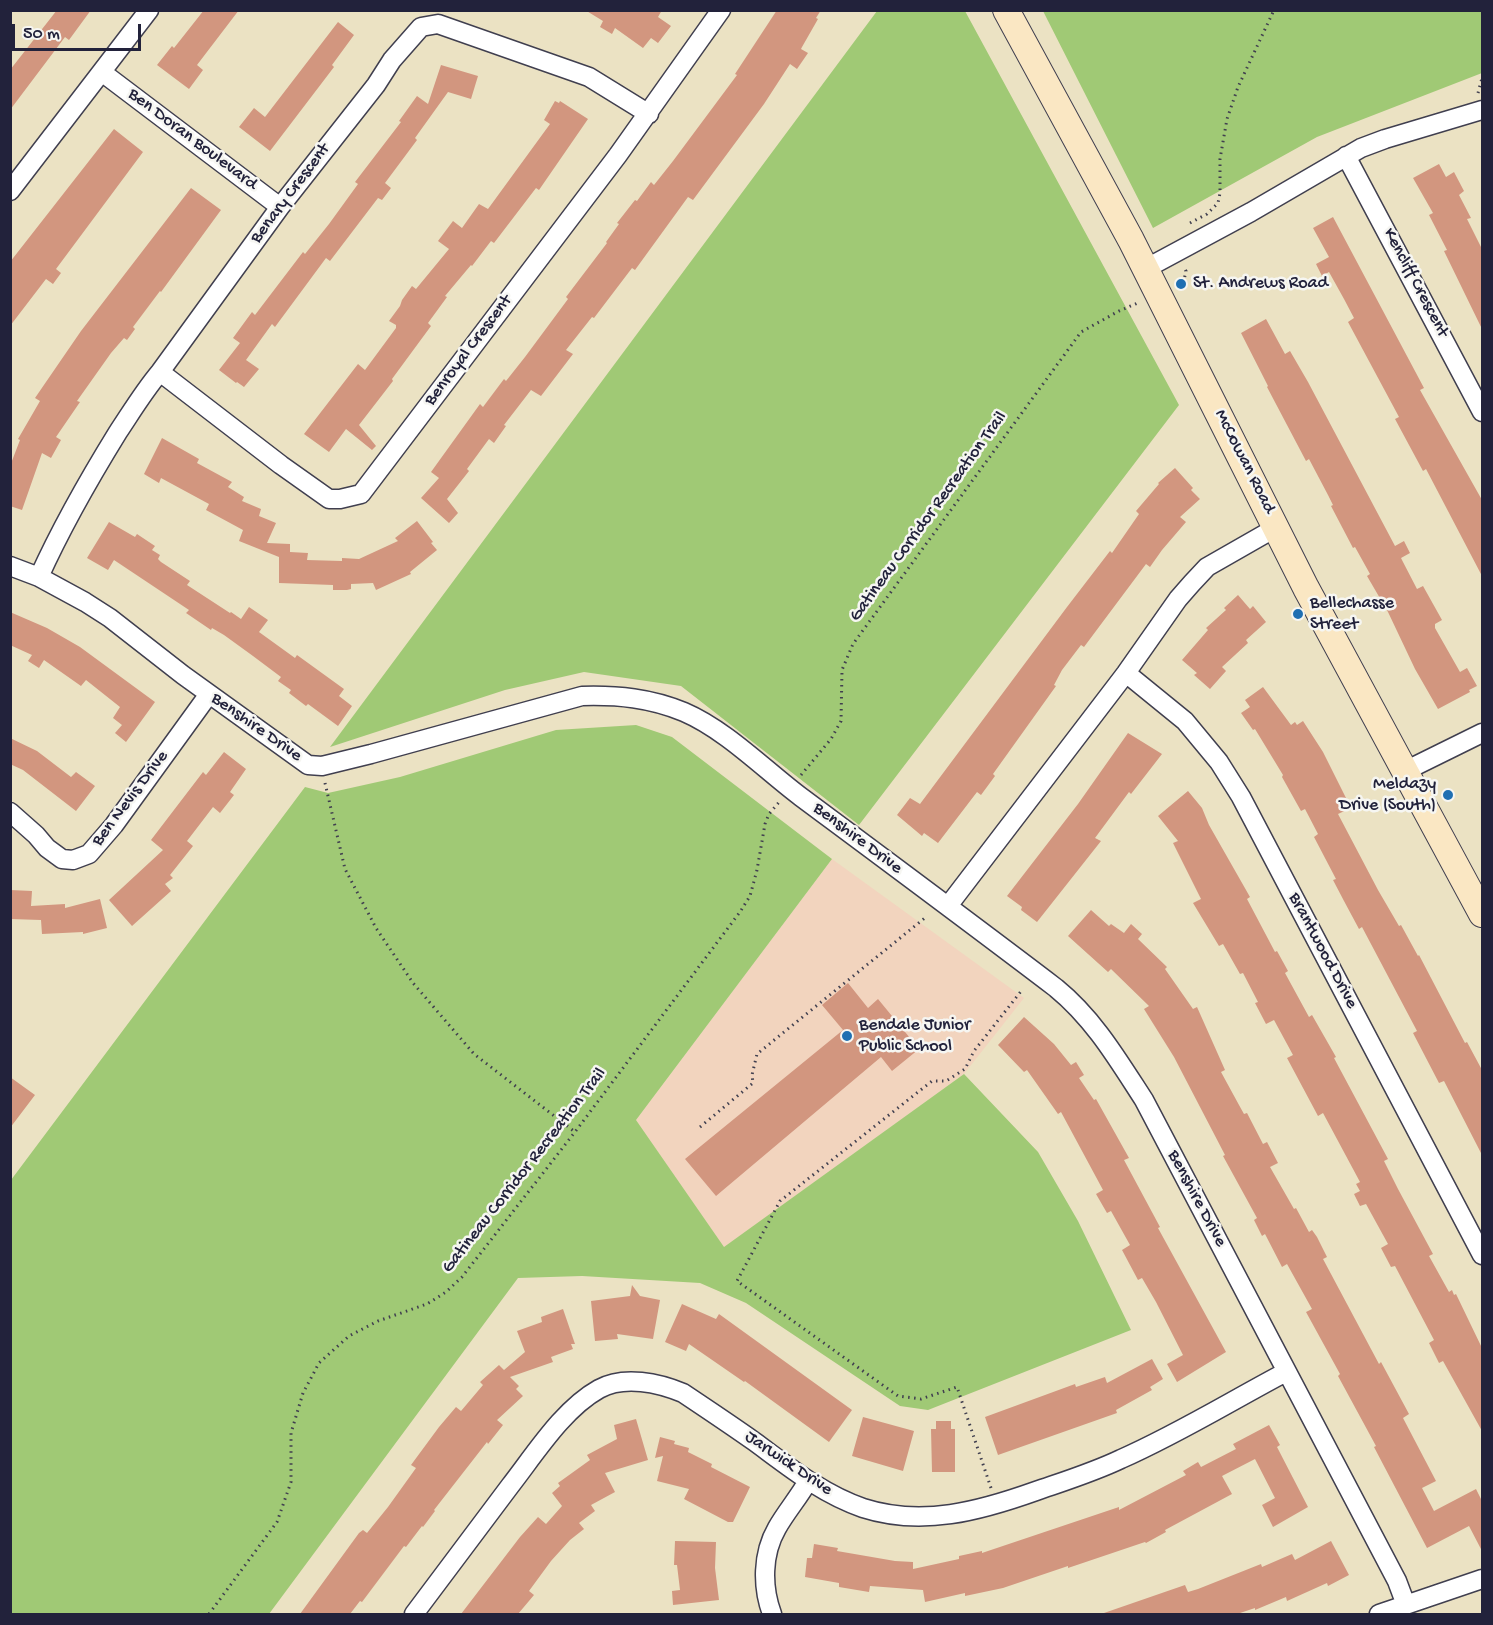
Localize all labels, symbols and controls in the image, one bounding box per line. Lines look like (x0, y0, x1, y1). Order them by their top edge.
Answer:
scale bar (15, 12, 144, 50)
text: 50 m (23, 24, 60, 45)
street label: Ben Doran Boulevard (123, 84, 261, 196)
street label: Benary Crescent (246, 140, 336, 248)
street label: Kencliff Crescent (1377, 225, 1453, 341)
place label: St. Andrews Road (1193, 273, 1328, 295)
marker: St. Andrews Road (1174, 277, 1188, 291)
street label: Benroyal Crescent (420, 291, 518, 411)
street label: McCowan Road (1209, 406, 1279, 518)
street label: Gatineau Corridor Recreation Trail (845, 408, 1013, 626)
place label: Bellechasse Street (1310, 593, 1394, 636)
marker: Bellechasse Street (1291, 607, 1305, 621)
street label: Benshire Drive (206, 689, 306, 767)
street label: Ben Nevis Drive (88, 747, 174, 851)
place label: Meldazy Drive (South) (1339, 774, 1436, 816)
marker: Meldazy Drive (South) (1441, 788, 1455, 802)
street label: Benshire Drive (808, 798, 906, 880)
street label: Brantwood Drive (1282, 889, 1362, 1013)
place label: Bendale Junior Public School (859, 1015, 970, 1058)
marker: Bendale Junior Public School (840, 1029, 854, 1043)
street label: Gatineau Corridor Recreation Trail (438, 1064, 612, 1278)
street label: Benshire Drive (1161, 1147, 1231, 1251)
street label: Jarwick Drive (740, 1427, 836, 1501)

